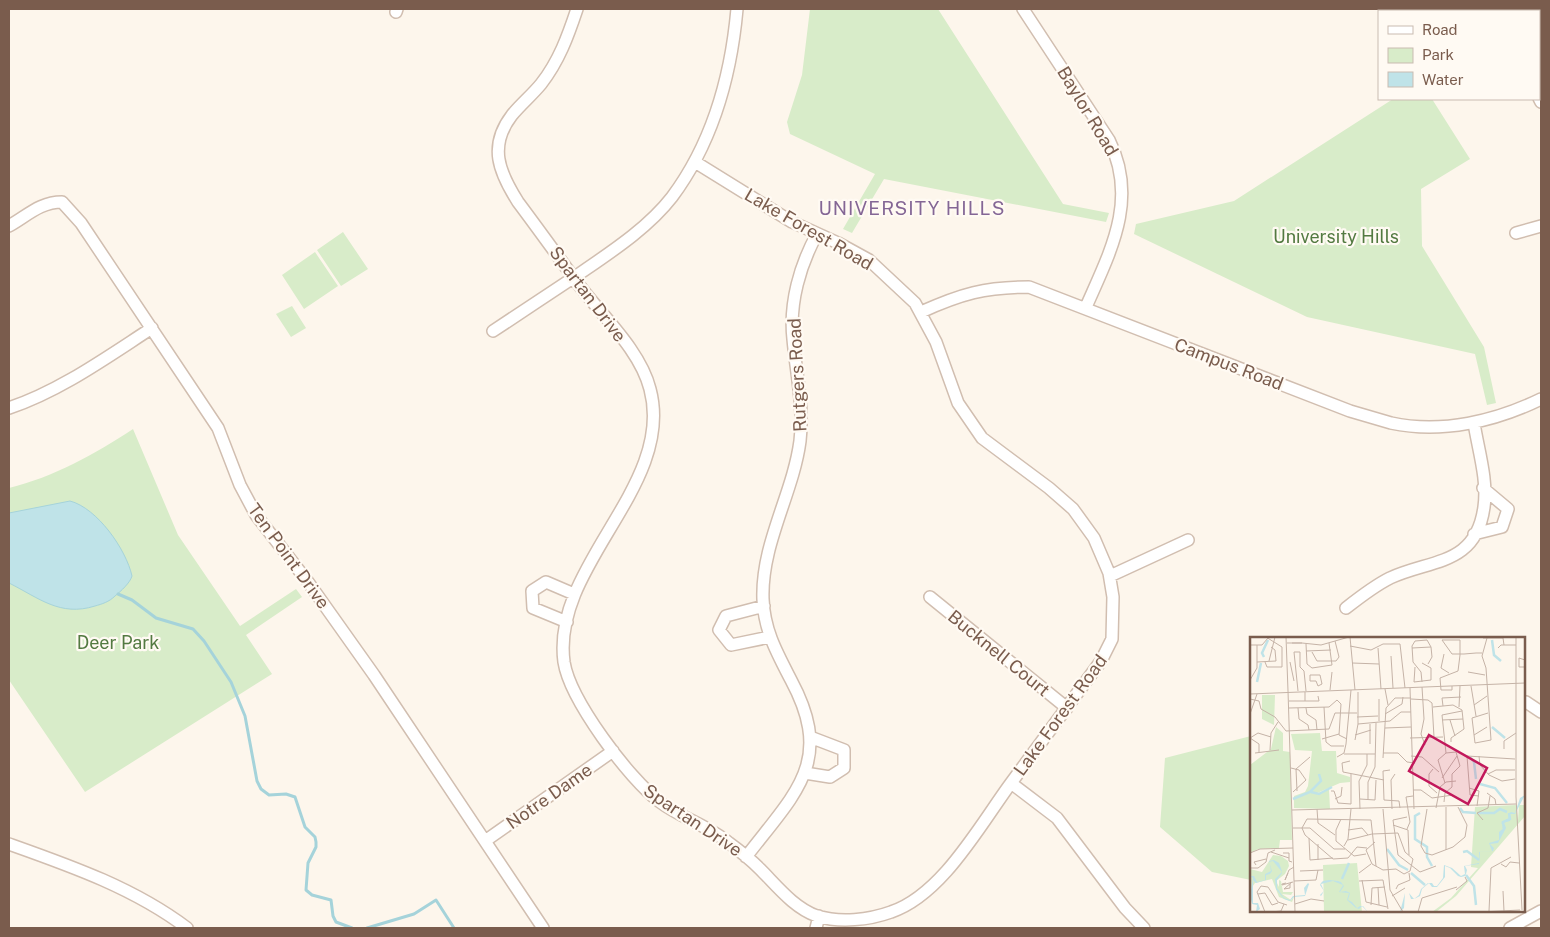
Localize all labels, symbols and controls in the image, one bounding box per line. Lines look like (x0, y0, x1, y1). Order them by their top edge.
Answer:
legend (1378, 10, 1540, 100)
text: Road (1422, 21, 1458, 38)
text: Park (1422, 46, 1454, 63)
street label: Baylor Road (1053, 62, 1123, 160)
text: Water (1422, 71, 1464, 88)
street label: Lake Forest Road (741, 184, 877, 274)
district label: UNIVERSITY HILLS (818, 197, 1006, 219)
park label: University Hills (1273, 226, 1399, 247)
street label: Spartan Drive (545, 242, 631, 346)
street label: Rutgers Road (784, 318, 810, 432)
street label: Campus Road (1172, 334, 1286, 394)
street label: Ten Point Drive (244, 499, 334, 613)
street label: Bucknell Court (944, 606, 1054, 700)
park label: Deer Park (77, 632, 159, 653)
inset map (1250, 637, 1525, 912)
street label: Lake Forest Road (1009, 650, 1111, 780)
street label: Notre Dame (502, 759, 596, 833)
street label: Spartan Drive (640, 779, 746, 861)

